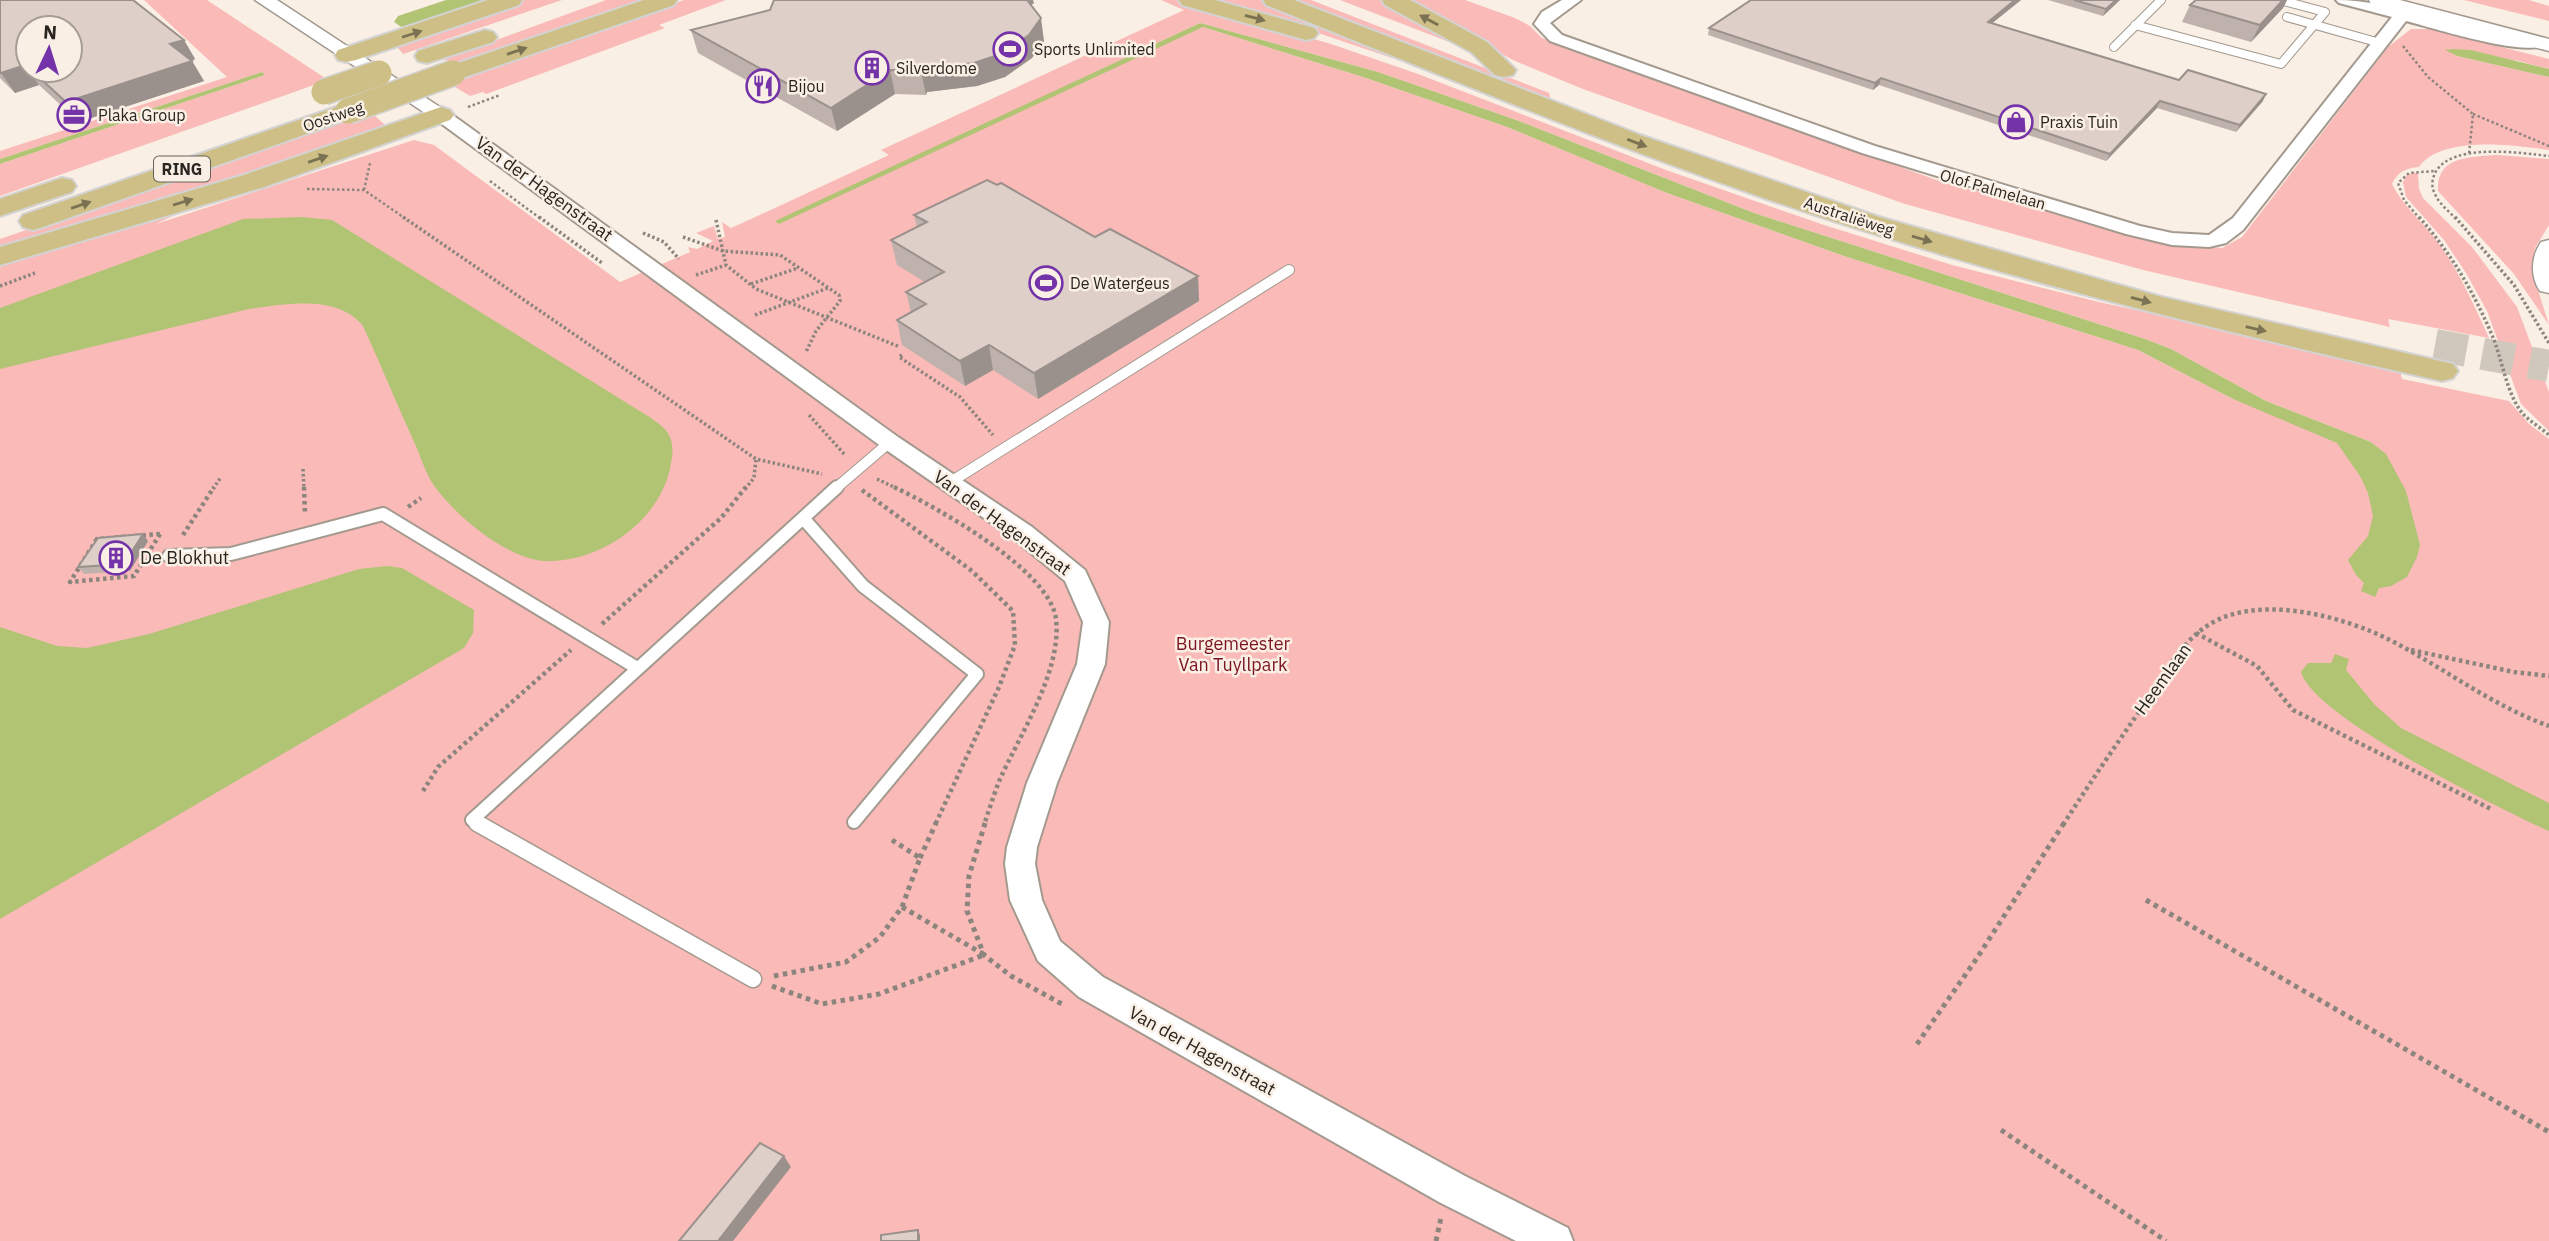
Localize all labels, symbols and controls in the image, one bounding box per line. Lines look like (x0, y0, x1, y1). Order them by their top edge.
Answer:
north arrow (14, 14, 84, 84)
one-way arrow (1245, 14, 1266, 24)
one-way arrow (1420, 14, 1439, 26)
text: N (42, 20, 58, 44)
one-way arrow (401, 28, 422, 39)
sports icon: Sports Unlimited (991, 30, 1029, 68)
place label: Sports Unlimited (1034, 39, 1155, 59)
one-way arrow (507, 45, 528, 56)
building icon: Silverdome (853, 49, 891, 87)
place label: Silverdome (896, 58, 977, 78)
restaurant icon: Bijou (744, 67, 782, 105)
place label: Bijou (788, 76, 825, 96)
office icon: Plaka Group (55, 96, 93, 134)
street label: Oostweg (300, 96, 367, 136)
shop icon: Praxis Tuin (1997, 103, 2035, 141)
place label: Plaka Group (98, 105, 186, 125)
place label: Praxis Tuin (2040, 112, 2118, 132)
street label: Van der Hagenstraat (471, 131, 618, 246)
one-way arrow (1626, 138, 1647, 149)
one-way arrow (308, 153, 329, 164)
road number: RING (154, 156, 210, 182)
street label: Olof Palmelaan (1938, 164, 2048, 214)
street label: Australiëweg (1801, 192, 1897, 240)
one-way arrow (173, 197, 194, 207)
one-way arrow (70, 199, 91, 210)
one-way arrow (1912, 234, 1933, 244)
sports icon: De Watergeus (1027, 264, 1065, 302)
place label: De Watergeus (1070, 273, 1170, 293)
one-way arrow (2130, 295, 2152, 306)
one-way arrow (2245, 324, 2267, 335)
street label: Van der Hagenstraat (929, 465, 1076, 580)
building icon: De Blokhut (97, 539, 135, 577)
place label: De Blokhut (140, 546, 229, 569)
park label: Burgemeester Van Tuyllpark (1176, 632, 1291, 676)
street label: Heemlaan (2129, 639, 2196, 719)
street label: Van der Hagenstraat (1125, 1001, 1280, 1101)

